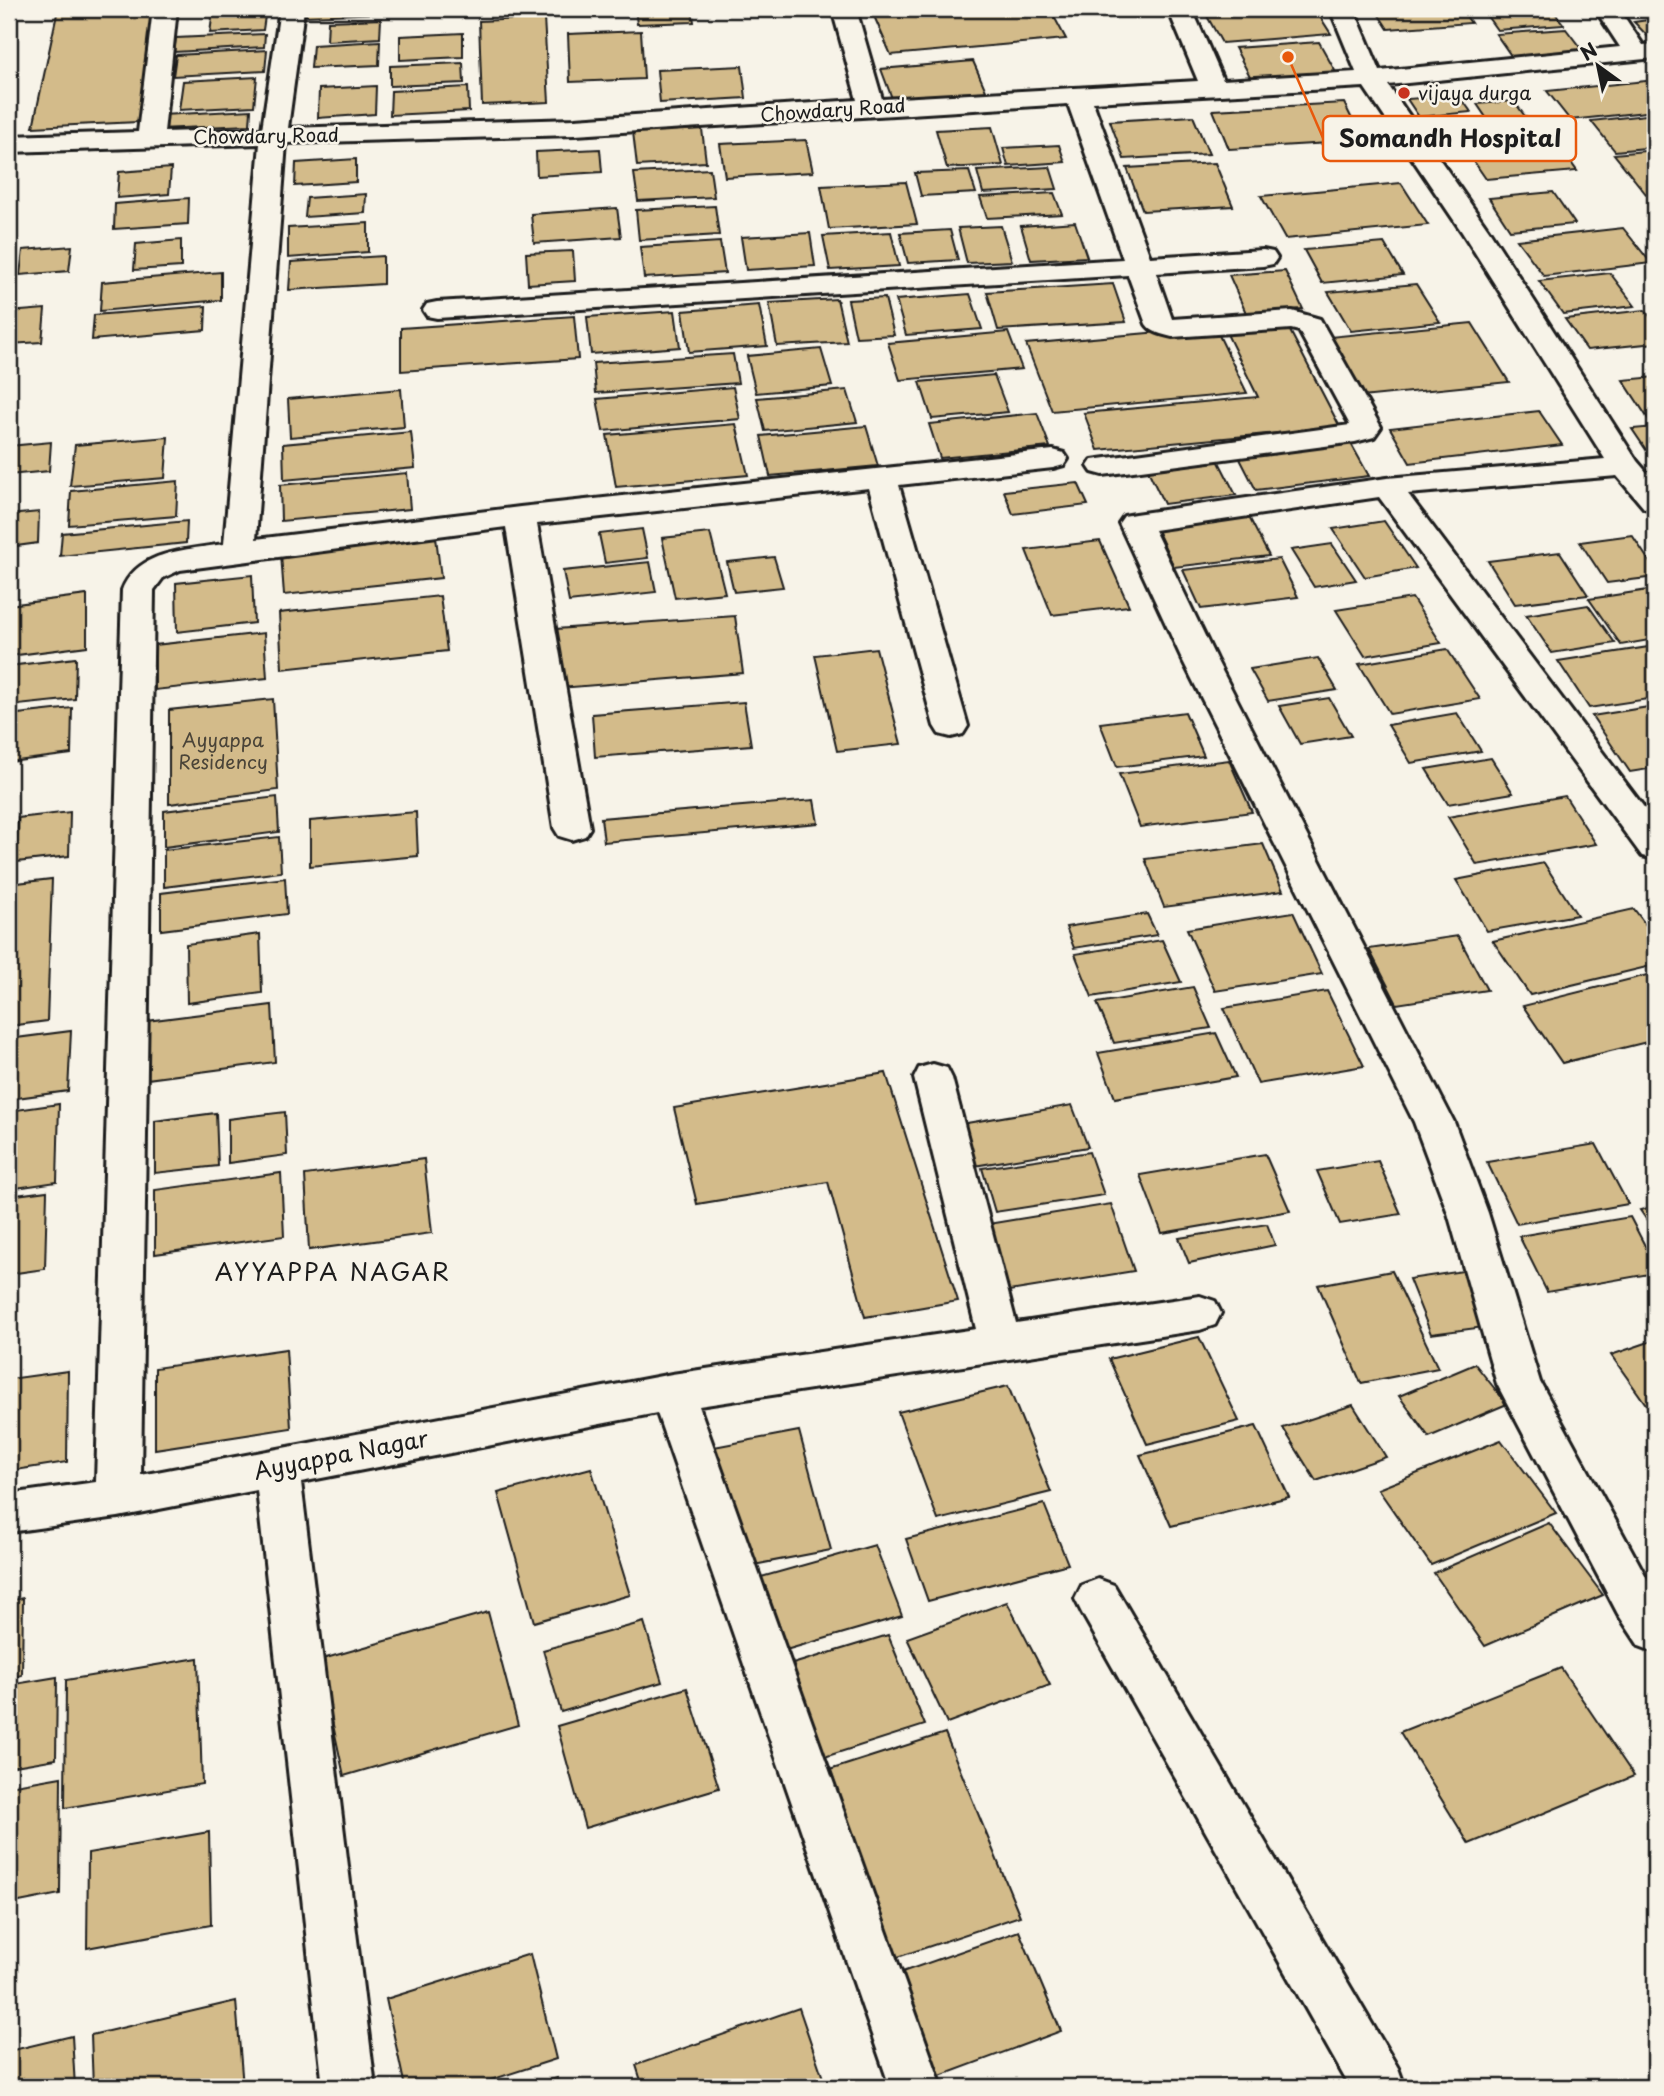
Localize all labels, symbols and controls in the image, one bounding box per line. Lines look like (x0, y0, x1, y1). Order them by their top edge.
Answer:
north arrow (1562, 32, 1632, 102)
text: N (1574, 35, 1602, 67)
place label: vijaya durga (1418, 78, 1531, 106)
marker: vijaya durga (1396, 85, 1412, 101)
street label: Chowdary Road (759, 90, 907, 128)
callout: Somandh Hospital (1323, 116, 1576, 161)
text: Somandh Hospital (1339, 119, 1561, 155)
street label: Chowdary Road (193, 120, 339, 150)
house number: Ayyappa Residency (178, 725, 268, 775)
district label: AYYAPPA NAGAR (215, 1253, 451, 1289)
street label: Ayyappa Nagar (250, 1419, 432, 1488)

